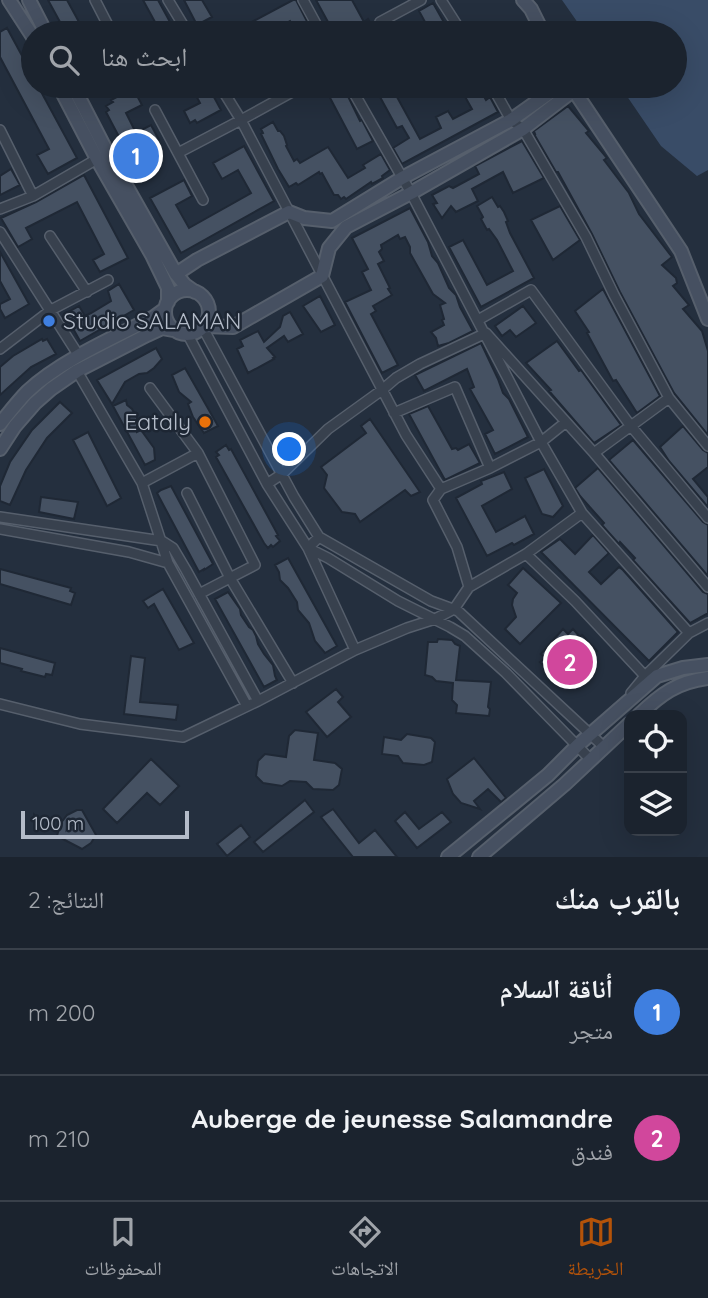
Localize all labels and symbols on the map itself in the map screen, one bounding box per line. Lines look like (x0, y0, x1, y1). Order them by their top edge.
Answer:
pin: 1 (113, 130, 159, 182)
place label: Studio SALAMAN (63, 306, 241, 335)
marker: Studio SALAMAN (41, 313, 57, 329)
place label: Eataly (124, 407, 191, 436)
marker: Eataly (197, 414, 213, 430)
your location (272, 432, 306, 466)
pin: 2 (547, 636, 593, 688)
scale bar (21, 808, 189, 840)

